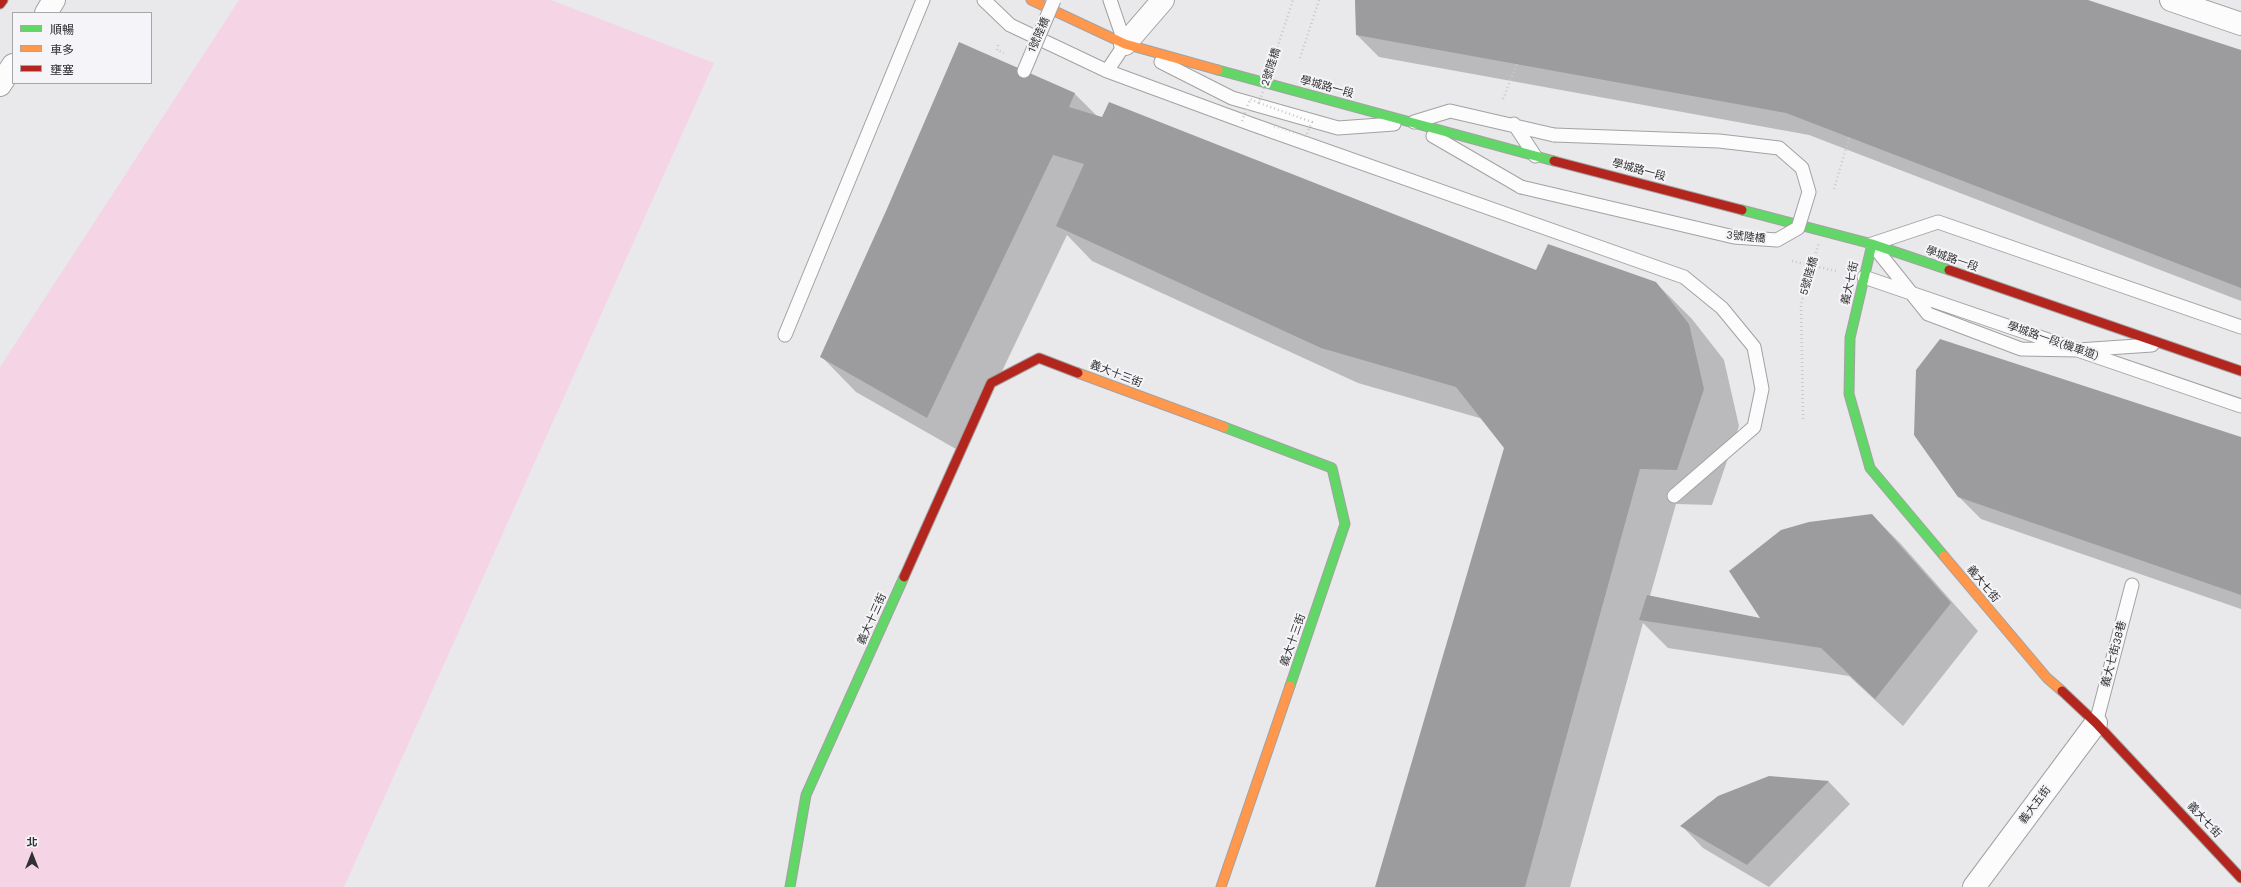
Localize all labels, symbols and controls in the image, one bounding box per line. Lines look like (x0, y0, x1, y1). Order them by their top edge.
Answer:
legend (12, 12, 152, 84)
street label: 1號陸橋 (1025, 15, 1053, 55)
text: 順暢 (50, 23, 74, 37)
text: 車多 (50, 43, 74, 57)
street label: 2號陸橋 (1259, 46, 1283, 88)
text: 壅塞 (50, 63, 74, 77)
street label: 學城路一段 (1299, 74, 1355, 100)
street label: 學城路一段 (1611, 157, 1667, 183)
street label: 3號陸橋 (1726, 228, 1766, 246)
street label: 學城路一段 (1924, 244, 1980, 274)
street label: 5號陸橋 (1797, 255, 1821, 297)
street label: 義大七街 (1839, 260, 1861, 306)
street label: 學城路一段(機車道) (2006, 319, 2100, 363)
street label: 義大十三街 (1088, 358, 1144, 390)
street label: 義大七街 (1964, 563, 2002, 605)
street label: 義大十三街 (855, 591, 889, 647)
street label: 義大十三街 (1278, 612, 1308, 668)
street label: 義大七街38巷 (2099, 619, 2129, 689)
street label: 義大五街 (2016, 783, 2054, 827)
street label: 義大七街 (2184, 799, 2224, 841)
north arrow (12, 835, 52, 875)
text: 北 (27, 836, 38, 849)

